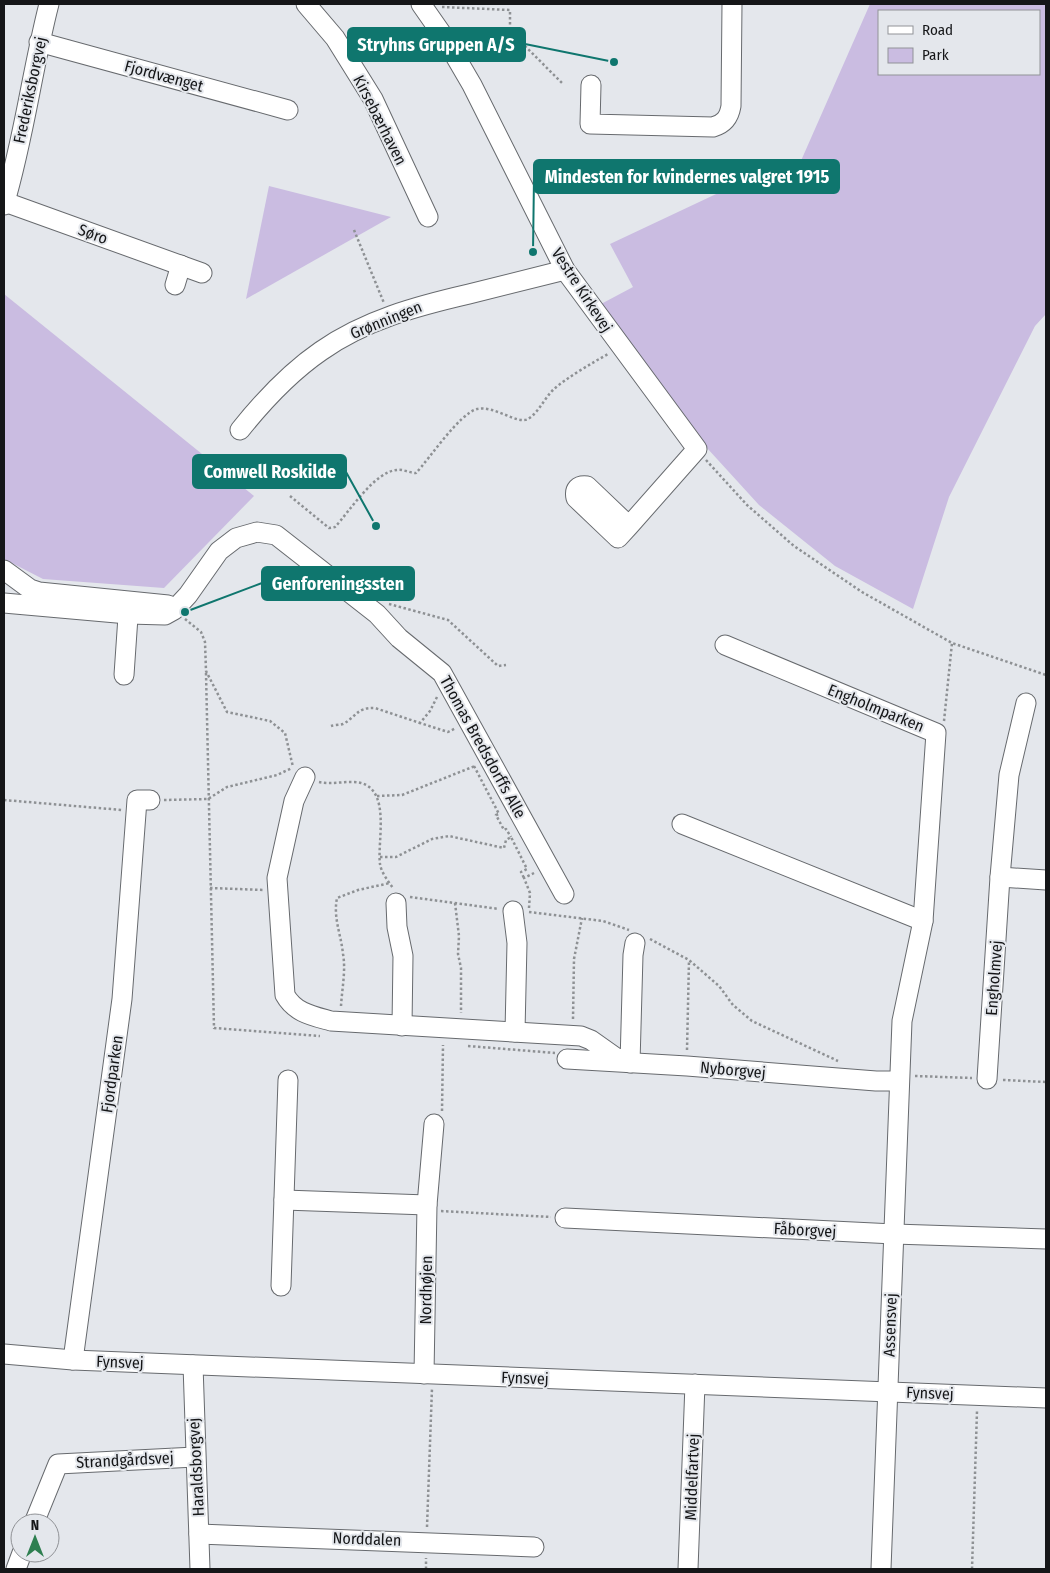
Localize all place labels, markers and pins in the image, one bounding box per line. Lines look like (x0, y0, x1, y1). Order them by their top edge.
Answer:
callout: Stryhns Gruppen A/S (348, 28, 525, 61)
callout: Mindesten for kvindernes valgret 1915 (534, 160, 839, 193)
callout: Comwell Roskilde (193, 455, 346, 488)
callout: Genforeningssten (262, 567, 414, 600)

